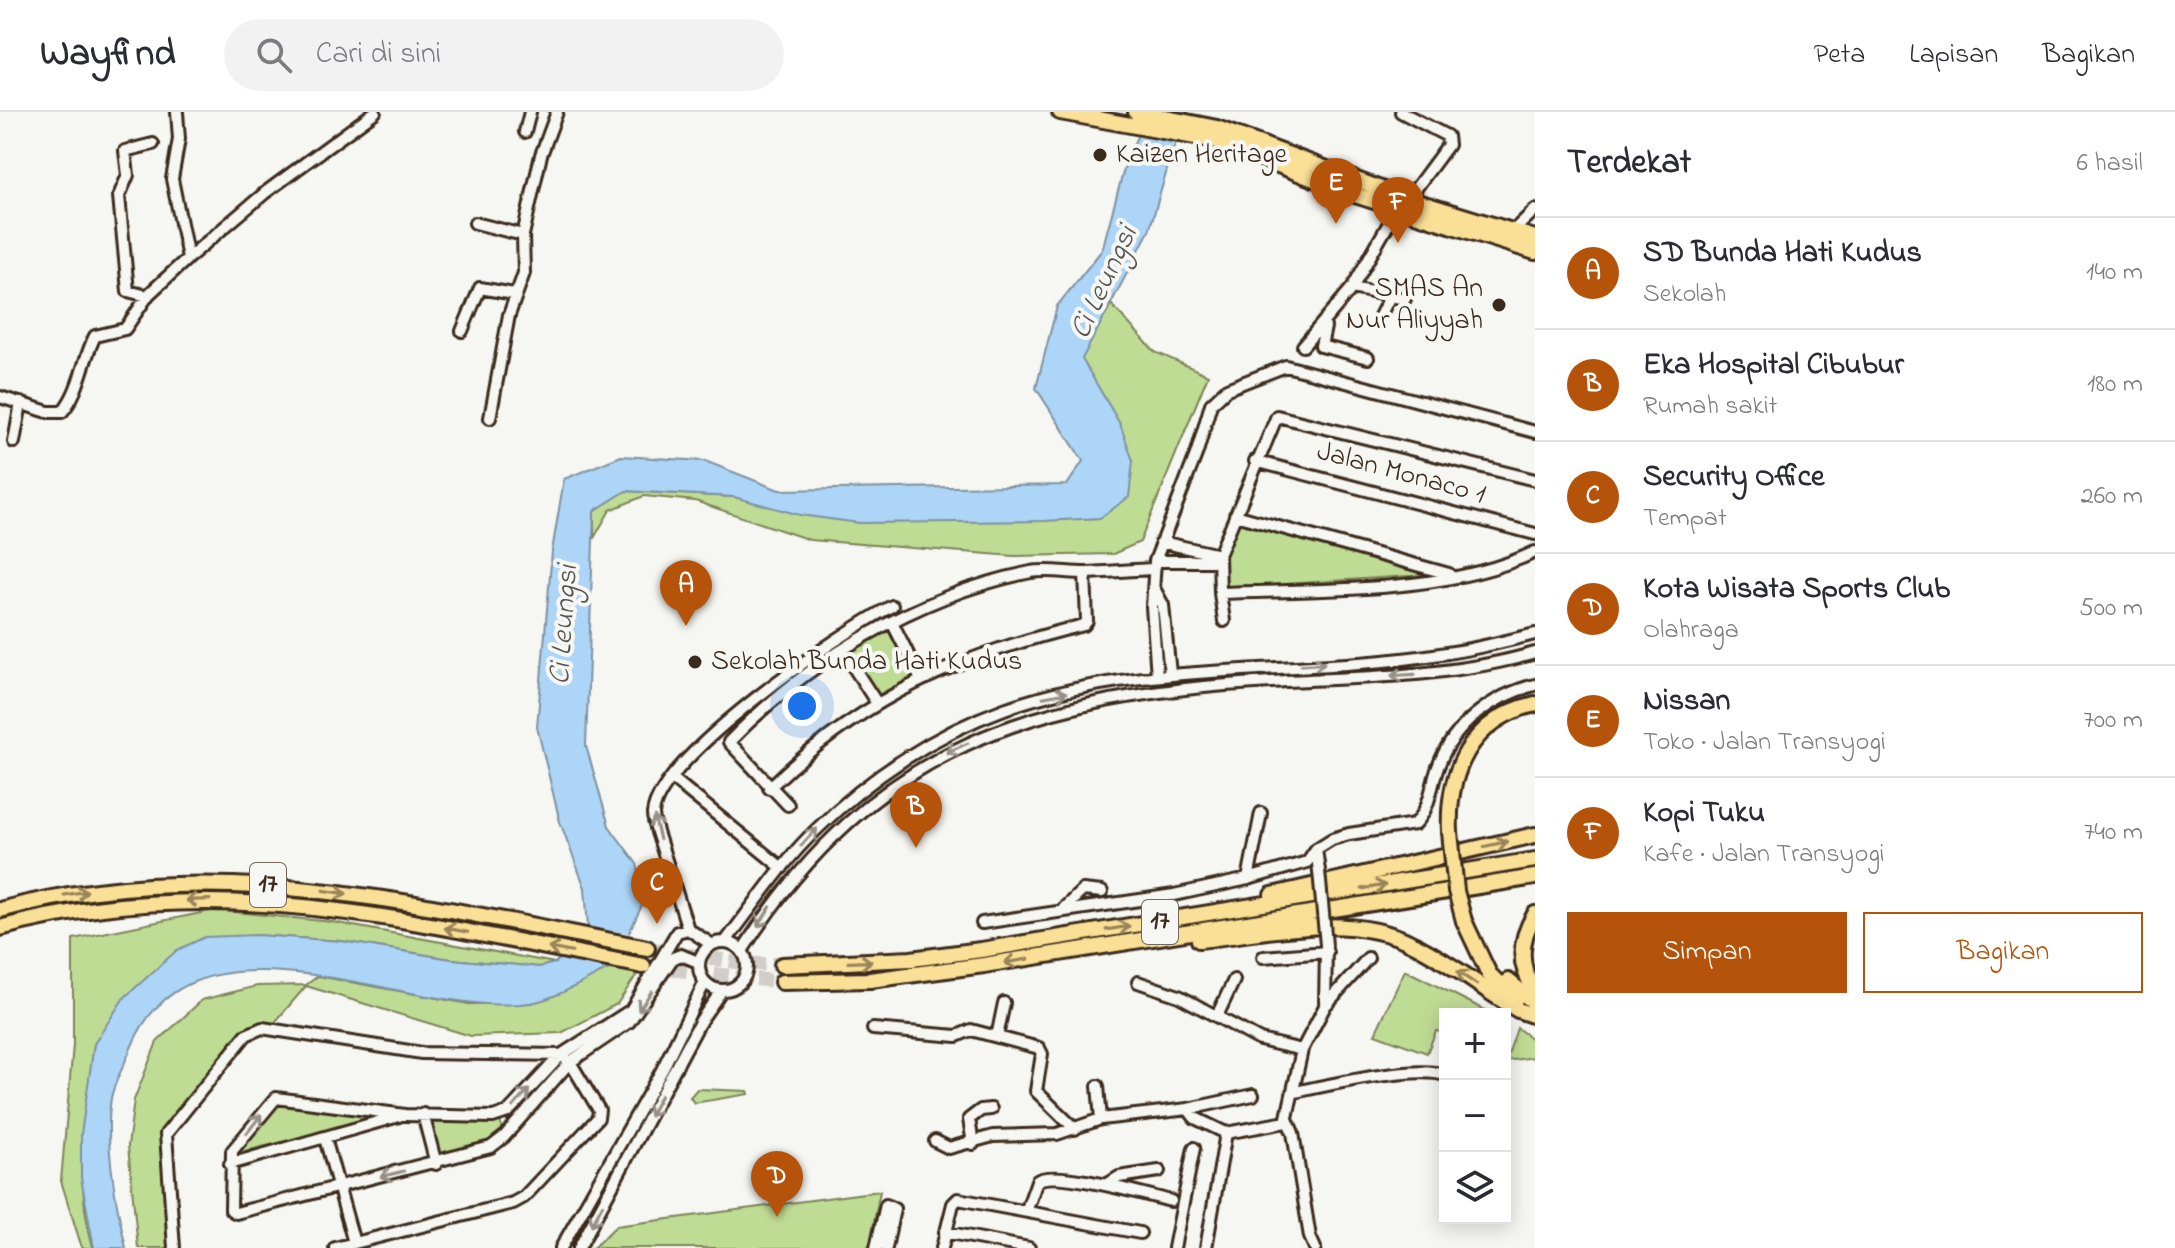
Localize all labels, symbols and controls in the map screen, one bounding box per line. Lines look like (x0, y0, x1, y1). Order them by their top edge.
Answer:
search box (224, 19, 784, 91)
text: Wayfind (40, 27, 176, 83)
icon: search (252, 33, 296, 77)
text: Cari di sini (316, 33, 441, 77)
text: Peta (1814, 35, 1865, 76)
text: Lapisan (1909, 35, 1998, 76)
text: Bagikan (2042, 35, 2135, 76)
place label: Kaizen Heritage (1116, 135, 1287, 176)
text: Terdekat (1567, 139, 1691, 189)
text: 6 hasil (2076, 145, 2143, 183)
marker: Kaizen Heritage (1091, 146, 1109, 164)
pin: E (1310, 158, 1362, 224)
pin: F (1372, 177, 1424, 243)
water label: Ci Leungsi (1060, 217, 1151, 347)
text: SD Bunda Hati Kudus (1643, 232, 1922, 276)
text: A (1585, 254, 1601, 292)
text: 140 m (2086, 254, 2143, 292)
place label: SMAS An Nur Aliyyah (1346, 269, 1483, 342)
text: Sekolah (1643, 276, 1726, 314)
marker: SMAS An Nur Aliyyah (1490, 296, 1508, 314)
text: Eka Hospital Cibubur (1643, 344, 1904, 388)
text: B (1584, 366, 1602, 404)
text: 180 m (2087, 366, 2143, 404)
text: Rumah sakit (1643, 388, 1777, 426)
street label: Jalan Monaco 1 (1312, 432, 1490, 516)
text: Security Office (1643, 456, 1825, 500)
text: C (1586, 478, 1600, 516)
text: 260 m (2081, 478, 2143, 516)
text: Tempat (1643, 500, 1727, 538)
pin: A (660, 560, 712, 626)
water label: Ci Leungsi (539, 561, 591, 686)
text: Kota Wisata Sports Club (1643, 568, 1950, 612)
text: D (1583, 590, 1603, 628)
text: 500 m (2079, 590, 2143, 628)
text: Olahraga (1643, 612, 1739, 650)
place label: Sekolah Bunda Hati Kudus (711, 642, 1022, 683)
marker: Sekolah Bunda Hati Kudus (686, 653, 704, 671)
one-way arrow (1299, 656, 1326, 671)
one-way arrow (1390, 668, 1417, 683)
text: Nissan (1643, 680, 1730, 724)
your location (782, 686, 822, 726)
one-way arrow (1042, 686, 1067, 701)
text: E (1585, 702, 1601, 740)
text: 700 m (2083, 702, 2143, 740)
text: Toko · Jalan Transyogi (1643, 724, 1886, 762)
one-way arrow (945, 742, 969, 757)
pin: B (890, 782, 942, 848)
text: Kopi Tuku (1643, 792, 1765, 836)
text: F (1585, 814, 1601, 852)
text: 740 m (2084, 814, 2143, 852)
one-way arrow (648, 815, 663, 841)
one-way arrow (800, 827, 819, 847)
one-way arrow (1483, 836, 1509, 851)
text: Kafe · Jalan Transyogi (1643, 836, 1885, 874)
pin: C (631, 858, 683, 924)
road number: 17 (250, 863, 286, 907)
one-way arrow (1361, 878, 1386, 893)
one-way arrow (63, 885, 88, 900)
one-way arrow (322, 885, 347, 900)
one-way arrow (185, 892, 212, 907)
road number: 17 (1142, 900, 1178, 944)
one-way arrow (755, 906, 772, 928)
button: Simpan (1567, 912, 1847, 993)
button: Bagikan (1863, 912, 2143, 993)
one-way arrow (1104, 920, 1130, 935)
one-way arrow (444, 922, 469, 937)
one-way arrow (548, 942, 574, 957)
one-way arrow (1004, 954, 1029, 969)
one-way arrow (846, 955, 873, 970)
one-way arrow (1457, 970, 1479, 986)
one-way arrow (636, 990, 653, 1012)
map controls (1439, 1008, 1511, 1224)
button: + (1439, 1008, 1511, 1080)
button: − (1439, 1080, 1511, 1152)
one-way arrow (512, 1088, 530, 1108)
one-way arrow (647, 1093, 663, 1117)
one-way arrow (245, 1114, 263, 1135)
pin: D (751, 1151, 803, 1217)
button: layers (1439, 1152, 1511, 1224)
one-way arrow (380, 1168, 406, 1183)
one-way arrow (588, 1203, 604, 1227)

